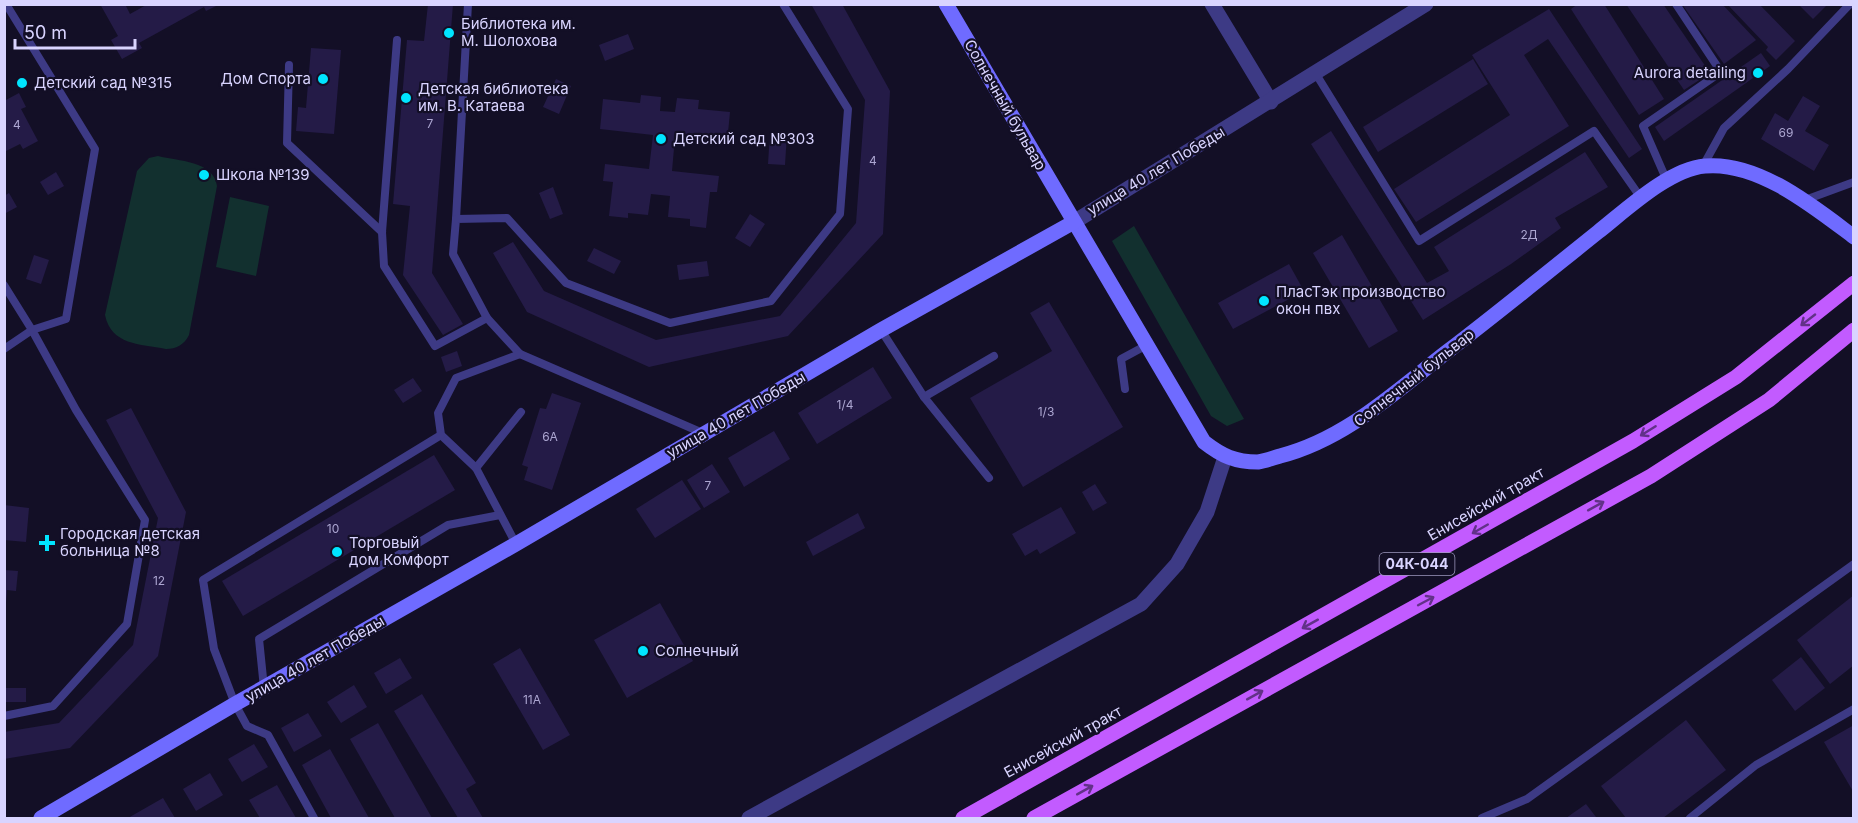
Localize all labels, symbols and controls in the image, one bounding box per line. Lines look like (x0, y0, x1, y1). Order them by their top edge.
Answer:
scale bar (15, 12, 135, 50)
place label: Библиотека им. М. Шолохова (461, 14, 576, 50)
text: 50 m (24, 22, 67, 43)
marker: Библиотека им. М. Шолохова (442, 26, 456, 40)
street label: Солнечный бульвар (960, 36, 1051, 173)
place label: Aurora detailing (1634, 63, 1746, 82)
marker: Aurora detailing (1751, 66, 1765, 80)
place label: Дом Спорта (221, 69, 311, 88)
marker: Дом Спорта (316, 72, 330, 86)
place label: Детский сад №315 (34, 73, 172, 92)
marker: Детский сад №315 (15, 76, 29, 90)
place label: Детская библиотека им. В. Катаева (418, 79, 569, 115)
marker: Детская библиотека им. В. Катаева (399, 91, 413, 105)
house number: 7 (427, 116, 434, 131)
house number: 4 (13, 117, 21, 132)
street label: улица 40 лет Победы (1084, 122, 1228, 219)
house number: 69 (1779, 125, 1793, 140)
place label: Детский сад №303 (673, 129, 815, 148)
marker: Детский сад №303 (654, 132, 668, 146)
house number: 4 (869, 153, 877, 168)
place label: Школа №139 (216, 165, 309, 184)
marker: Школа №139 (197, 168, 211, 182)
house number: 2Д (1520, 227, 1538, 242)
place label: ПласТэк производство окон пвх (1276, 282, 1446, 318)
marker: ПласТэк производство окон пвх (1257, 294, 1271, 308)
one-way arrow (1801, 314, 1817, 327)
street label: Солнечный бульвар (1350, 325, 1478, 431)
street label: улица 40 лет Победы (663, 367, 808, 462)
house number: 1/4 (837, 397, 854, 412)
house number: 1/3 (1038, 404, 1054, 419)
one-way arrow (1640, 425, 1657, 438)
house number: 6А (542, 429, 558, 444)
street label: Енисейский тракт (1424, 462, 1548, 545)
house number: 7 (705, 478, 712, 493)
one-way arrow (1588, 500, 1605, 512)
house number: 10 (327, 521, 339, 536)
place label: Городская детская больница №8 (60, 524, 200, 560)
one-way arrow (1471, 524, 1489, 535)
place label: Торговый дом Комфорт (349, 533, 449, 569)
marker: Городская детская больница №8 (38, 534, 56, 552)
marker: Торговый дом Комфорт (330, 545, 344, 559)
road number: 04К-044 (1380, 553, 1454, 575)
house number: 12 (153, 573, 165, 588)
one-way arrow (1416, 595, 1434, 606)
street label: улица 40 лет Победы (242, 611, 387, 706)
one-way arrow (1301, 619, 1319, 630)
place label: Солнечный (655, 641, 739, 660)
marker: Солнечный (636, 644, 650, 658)
one-way arrow (1246, 689, 1263, 701)
house number: 11А (523, 692, 541, 707)
street label: Енисейский тракт (1001, 701, 1125, 782)
one-way arrow (1076, 784, 1093, 796)

